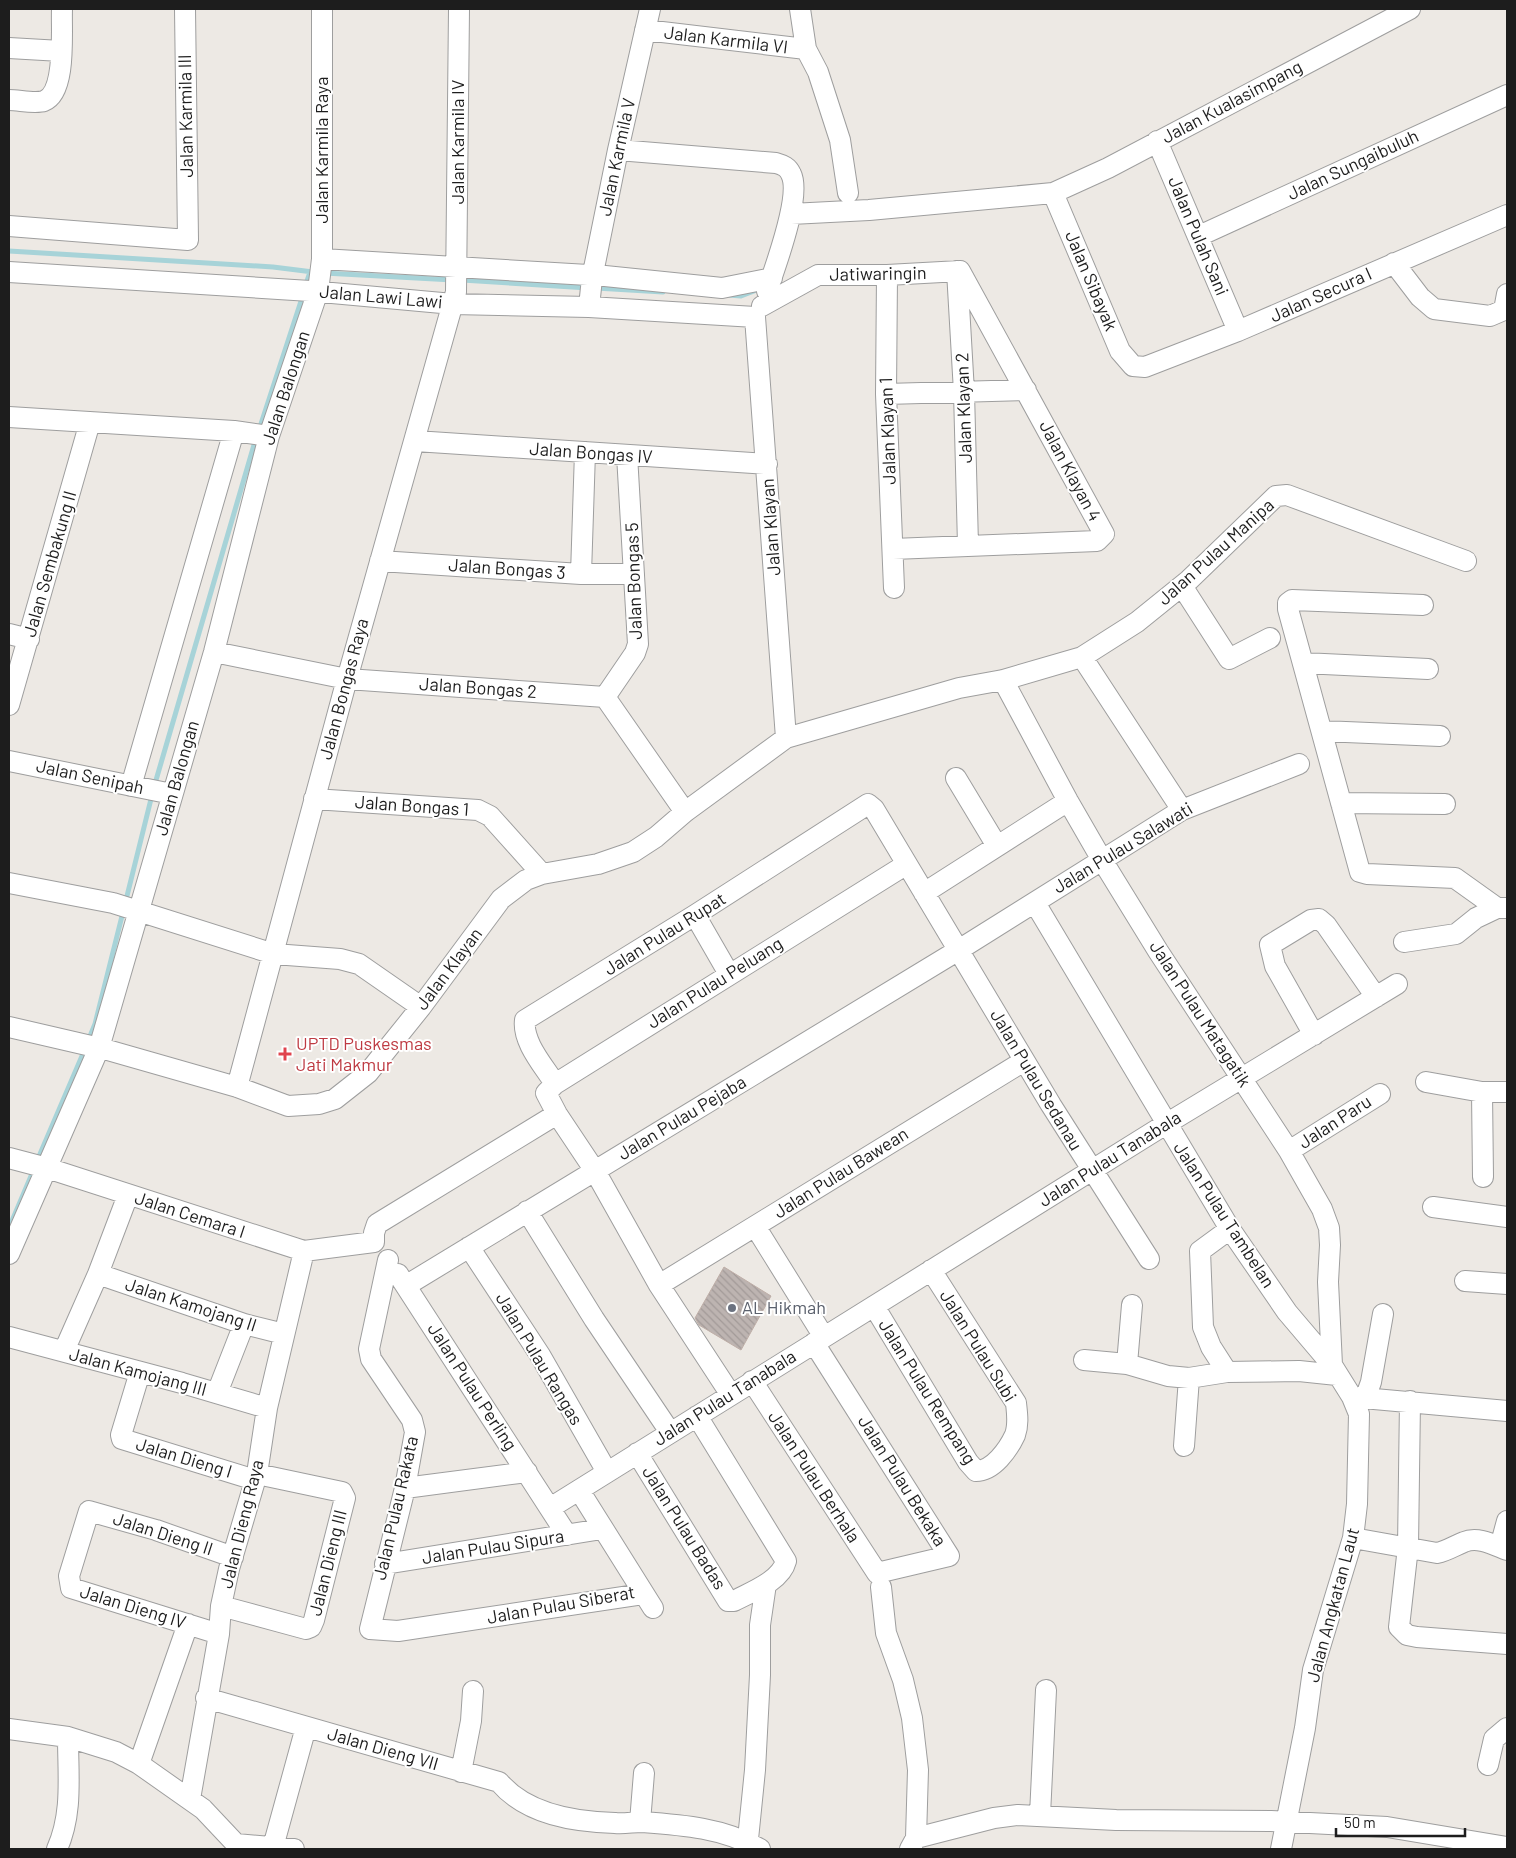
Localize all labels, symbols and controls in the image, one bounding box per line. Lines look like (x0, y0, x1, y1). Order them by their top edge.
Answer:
street label: Jalan Karmila VI (663, 20, 789, 58)
street label: Jalan Karmila III (173, 54, 197, 178)
street label: Jalan Kualasimpang (1157, 55, 1306, 147)
street label: Jalan Karmila Raya (310, 77, 332, 223)
street label: Jalan Karmila IV (446, 79, 468, 204)
street label: Jalan Karmila V (593, 95, 639, 218)
street label: Jalan Sungaibuluh (1283, 124, 1422, 204)
street label: Jalan Pulah Sani (1164, 173, 1234, 298)
street label: Jalan Sibayak (1061, 227, 1123, 334)
street label: Jatiwaringin (829, 261, 927, 285)
street label: Jalan Secura I (1266, 262, 1375, 326)
street label: Jalan Lawi Lawi (319, 280, 444, 312)
street label: Jalan Balongan (256, 328, 314, 448)
street label: Jalan Klayan 2 (950, 352, 976, 464)
street label: Jalan Klayan 1 (874, 377, 900, 485)
street label: Jalan Klayan 4 (1035, 416, 1107, 525)
street label: Jalan Bongas IV (529, 437, 654, 467)
street label: Jalan Klayan (756, 478, 784, 576)
street label: Jalan Sembakung II (18, 488, 80, 639)
street label: Jalan Pulau Manipa (1153, 493, 1278, 609)
street label: Jalan Bongas 5 (620, 522, 646, 640)
street label: Jalan Bongas 3 (448, 553, 566, 583)
street label: Jalan Bongas Raya (314, 616, 372, 762)
street label: Jalan Bongas 2 (419, 672, 538, 702)
street label: Jalan Balongan (149, 718, 203, 838)
street label: Jalan Senipah (34, 754, 146, 798)
street label: Jalan Bongas 1 (354, 790, 470, 820)
street label: Jalan Pulau Salawati (1049, 797, 1196, 898)
street label: Jalan Pulau Rupat (600, 887, 729, 979)
street label: Jalan Klayan (410, 923, 486, 1014)
street label: Jalan Pulau Peluang (643, 932, 786, 1033)
street label: Jalan Pulau Matagatik (1145, 936, 1256, 1091)
street label: Jalan Pulau Sedanau (986, 1005, 1088, 1154)
place label: UPTD Puskesmas Jati Makmur (296, 1032, 432, 1075)
marker: UPTD Puskesmas Jati Makmur (278, 1047, 292, 1061)
street label: Jalan Pulau Pejaba (613, 1070, 750, 1164)
street label: Jalan Paru (1294, 1090, 1375, 1153)
street label: Jalan Pulau Tanabala (1034, 1105, 1185, 1211)
street label: Jalan Pulau Bawean (769, 1122, 912, 1222)
street label: Jalan Pulau Tambelan (1169, 1137, 1280, 1292)
street label: Jalan Cemara I (132, 1186, 248, 1242)
street label: Jalan Kamojang II (123, 1272, 260, 1336)
street label: Jalan Pulau Subi (936, 1285, 1022, 1405)
street label: Jalan Pulau Rangas (492, 1288, 588, 1429)
place label: AL Hikmah (742, 1296, 826, 1318)
marker: AL Hikmah (726, 1302, 738, 1314)
street label: Jalan Pulau Rempang (874, 1315, 981, 1468)
street label: Jalan Pulau Perling (423, 1319, 522, 1454)
street label: Jalan Kamojang III (67, 1342, 209, 1400)
street label: Jalan Pulau Tanabala (649, 1344, 800, 1450)
street label: Jalan Pulau Berhala (764, 1406, 866, 1547)
street label: Jalan Pulau Bekaka (854, 1411, 952, 1550)
street label: Jalan Dieng I (134, 1432, 235, 1482)
street label: Jalan Pulau Rakata (368, 1434, 422, 1582)
street label: Jalan Dieng Raya (214, 1457, 268, 1590)
street label: Jalan Pulau Badas (638, 1462, 732, 1593)
street label: Jalan Dieng II (111, 1507, 216, 1560)
street label: Jalan Dieng III (303, 1507, 351, 1618)
street label: Jalan Pulau Sipura (420, 1524, 565, 1568)
street label: Jalan Angkatan Laut (1301, 1525, 1363, 1684)
street label: Jalan Dieng IV (78, 1579, 189, 1633)
street label: Jalan Pulau Siberat (485, 1580, 636, 1628)
street label: Jalan Dieng VII (325, 1722, 441, 1774)
scale bar (1336, 1806, 1465, 1838)
text: 50 m (1344, 1813, 1376, 1831)

